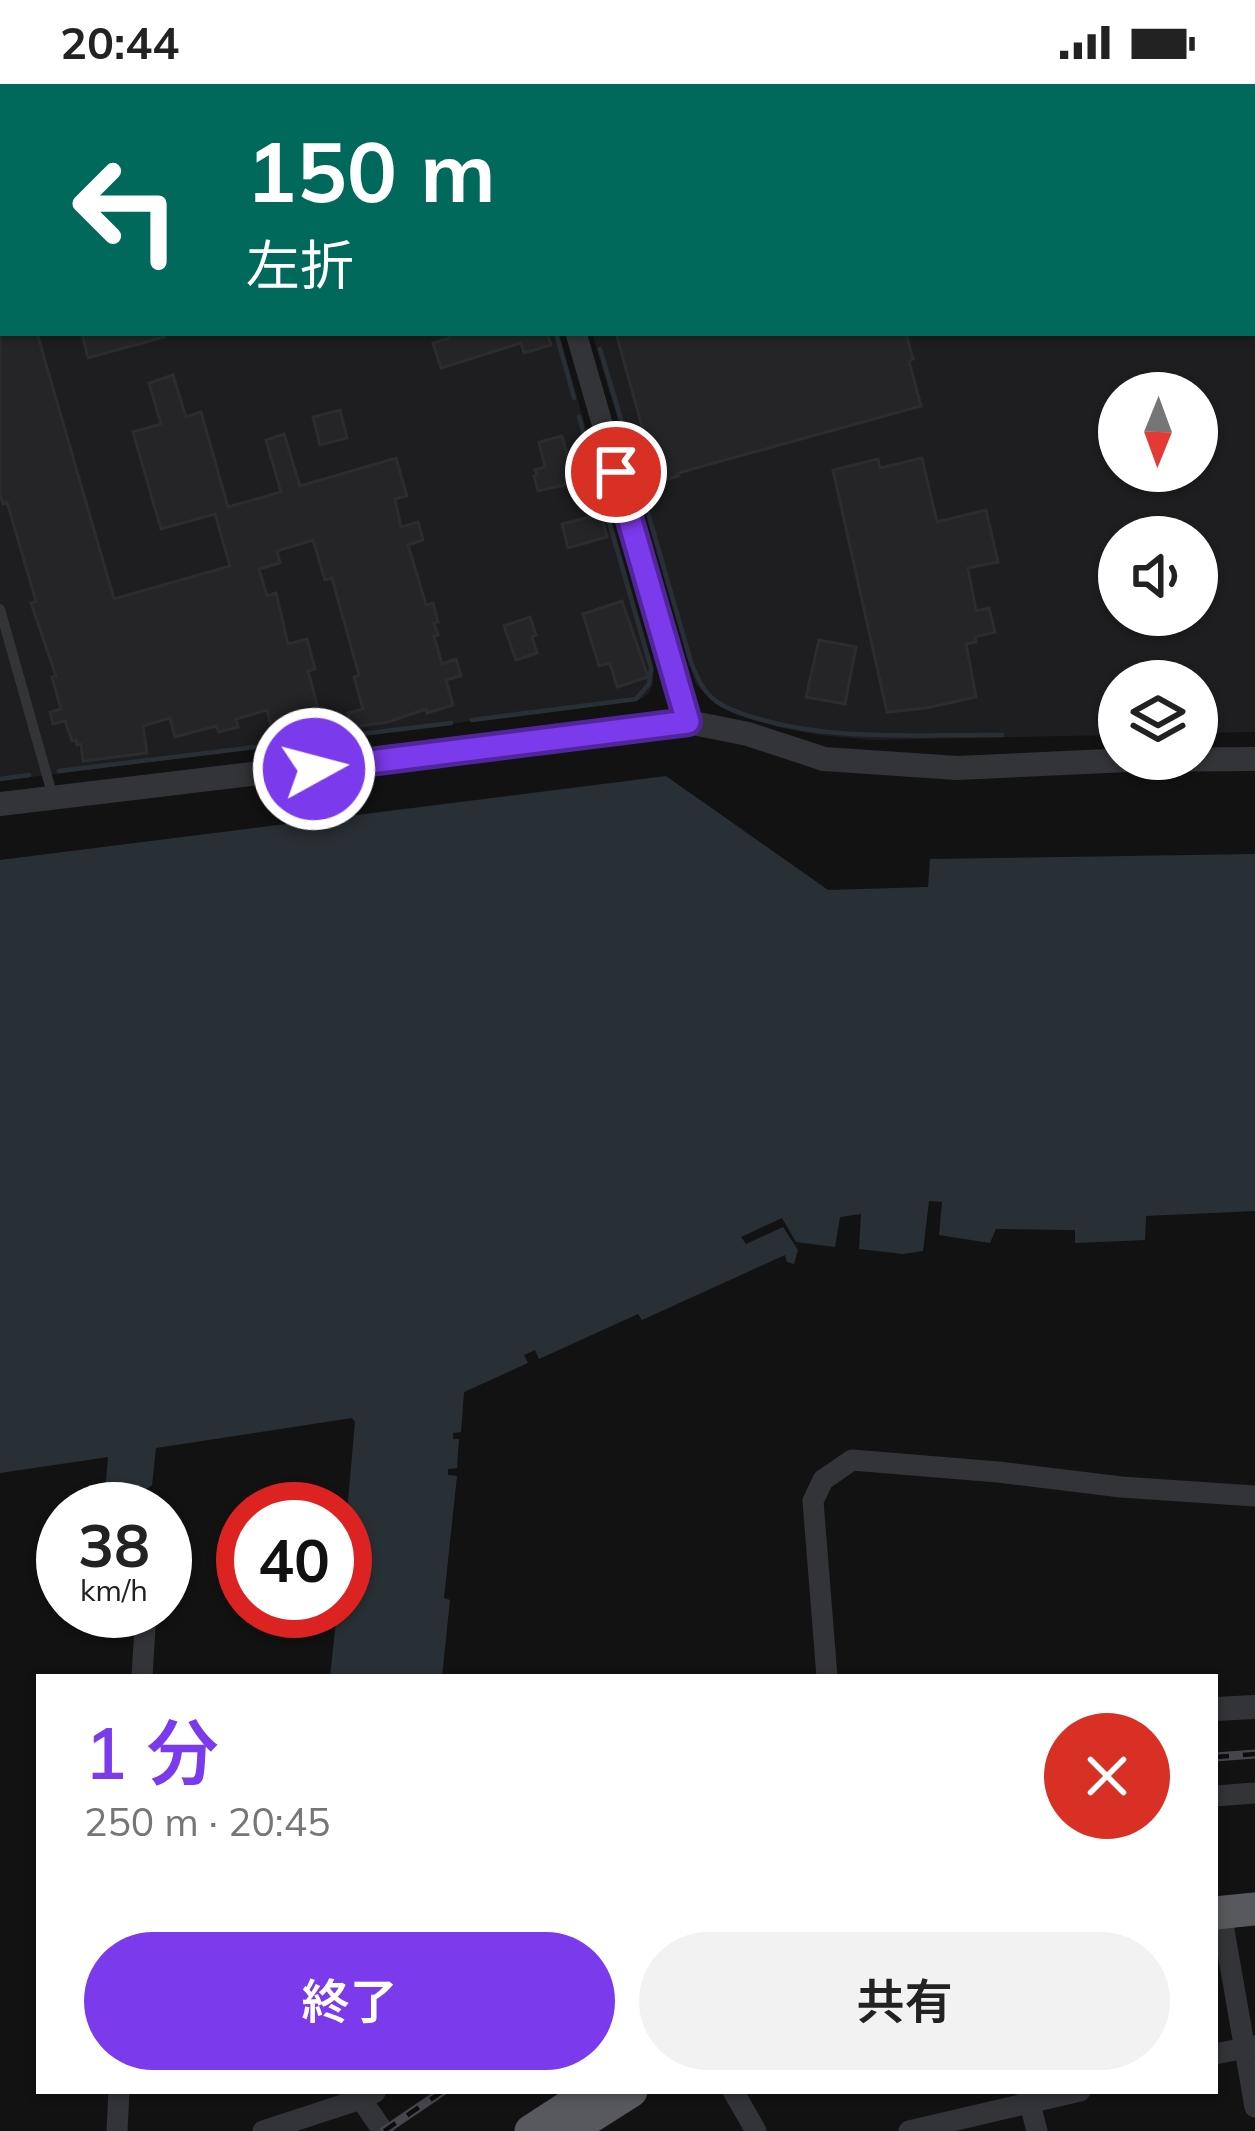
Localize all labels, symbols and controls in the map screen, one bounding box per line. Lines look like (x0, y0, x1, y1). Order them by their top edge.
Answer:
text: 20:44 (60, 14, 179, 70)
text: 150 m (246, 118, 496, 223)
icon: left (48, 132, 204, 288)
text: 左折 (246, 231, 354, 299)
north arrow (1098, 372, 1218, 492)
map controls (1098, 372, 1218, 780)
pin (565, 421, 667, 523)
icon: arrive (583, 439, 649, 505)
button: sound (1098, 516, 1218, 636)
button: layers (1098, 660, 1218, 780)
position arrow (251, 706, 377, 832)
speed limit sign: 40 (216, 1482, 372, 1638)
text: 38 (78, 1507, 150, 1582)
text: km/h (80, 1571, 148, 1609)
text: 1 分 (84, 1707, 218, 1797)
button: close (1044, 1713, 1170, 1839)
text: 250 m · 20:45 (84, 1797, 330, 1846)
button: 終了 (84, 1932, 615, 2070)
button: 共有 (639, 1932, 1170, 2070)

